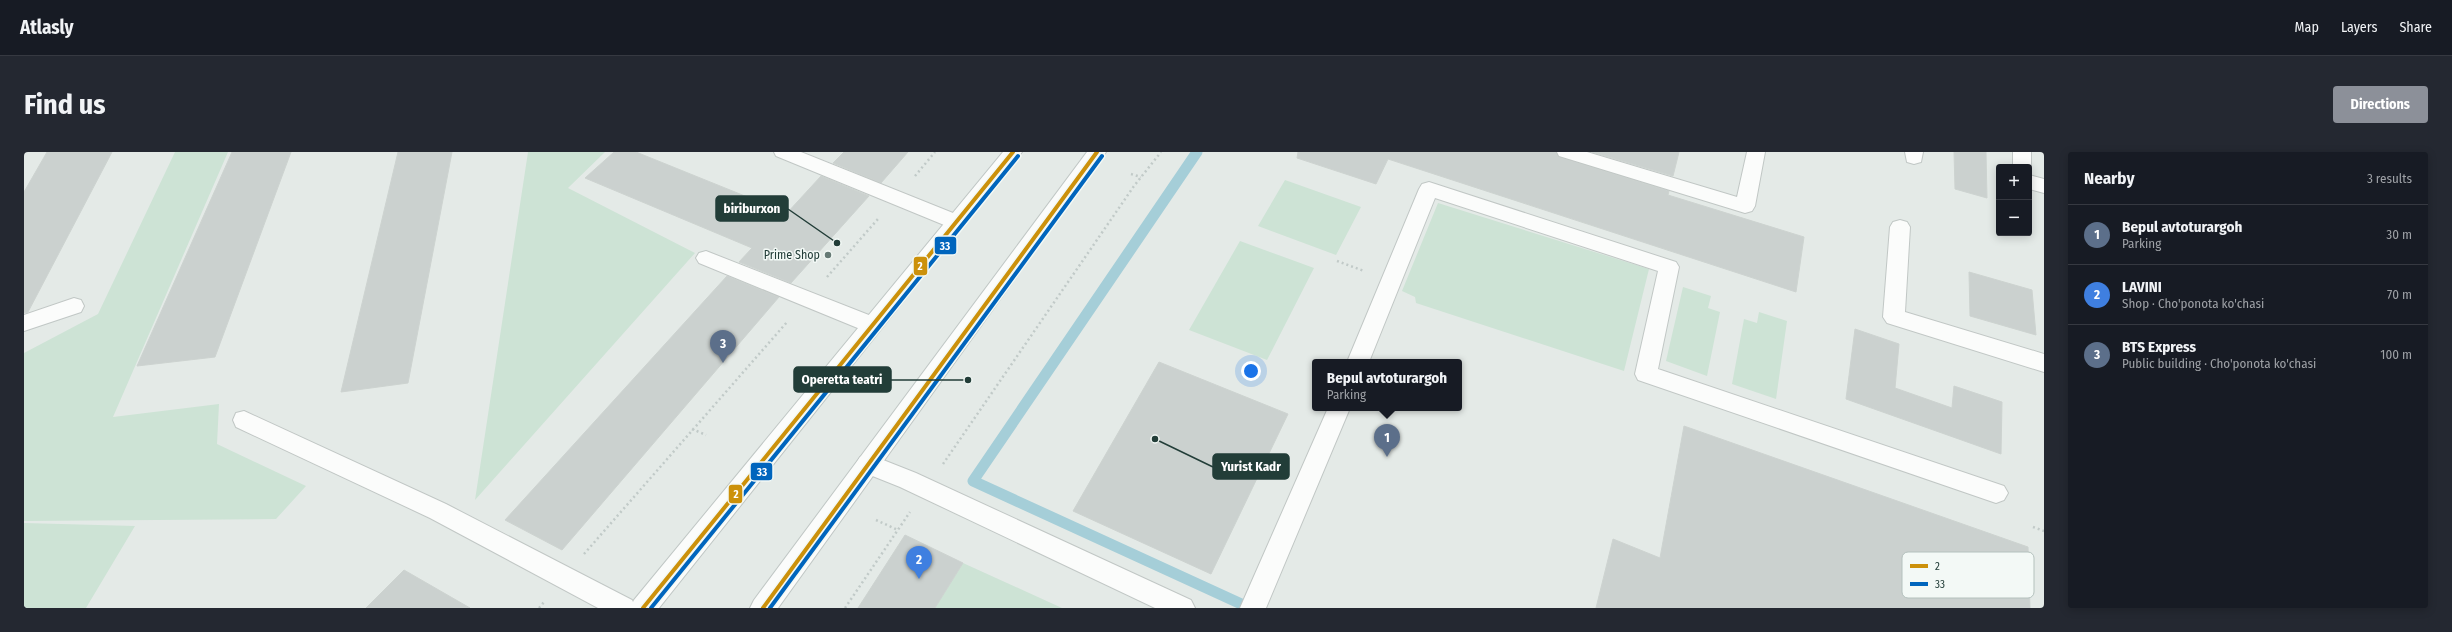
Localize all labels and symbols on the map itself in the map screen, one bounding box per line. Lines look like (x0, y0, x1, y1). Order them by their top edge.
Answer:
callout: biriburxon (716, 196, 788, 221)
text: biriburxon (724, 201, 781, 216)
line badge: 33 (934, 236, 957, 255)
text: 33 (939, 240, 950, 253)
place label: Prime Shop (764, 248, 820, 262)
marker: Prime Shop (823, 250, 833, 260)
line badge: 2 (913, 256, 928, 276)
text: 2 (916, 260, 923, 273)
pin: 3 (710, 330, 736, 363)
your location (1241, 361, 1261, 381)
callout: Operetta teatri (794, 367, 891, 392)
text: Operetta teatri (801, 372, 883, 387)
pin: 1 (1374, 424, 1400, 457)
callout: Yurist Kadr (1213, 454, 1289, 479)
text: Yurist Kadr (1220, 459, 1281, 474)
line badge: 33 (750, 462, 773, 481)
text: 33 (756, 466, 767, 479)
line badge: 2 (728, 484, 743, 504)
text: 2 (732, 488, 739, 501)
pin: 2 (906, 546, 932, 579)
legend (1902, 552, 2034, 598)
text: 2 (1935, 560, 1940, 573)
text: 33 (1935, 578, 1945, 591)

